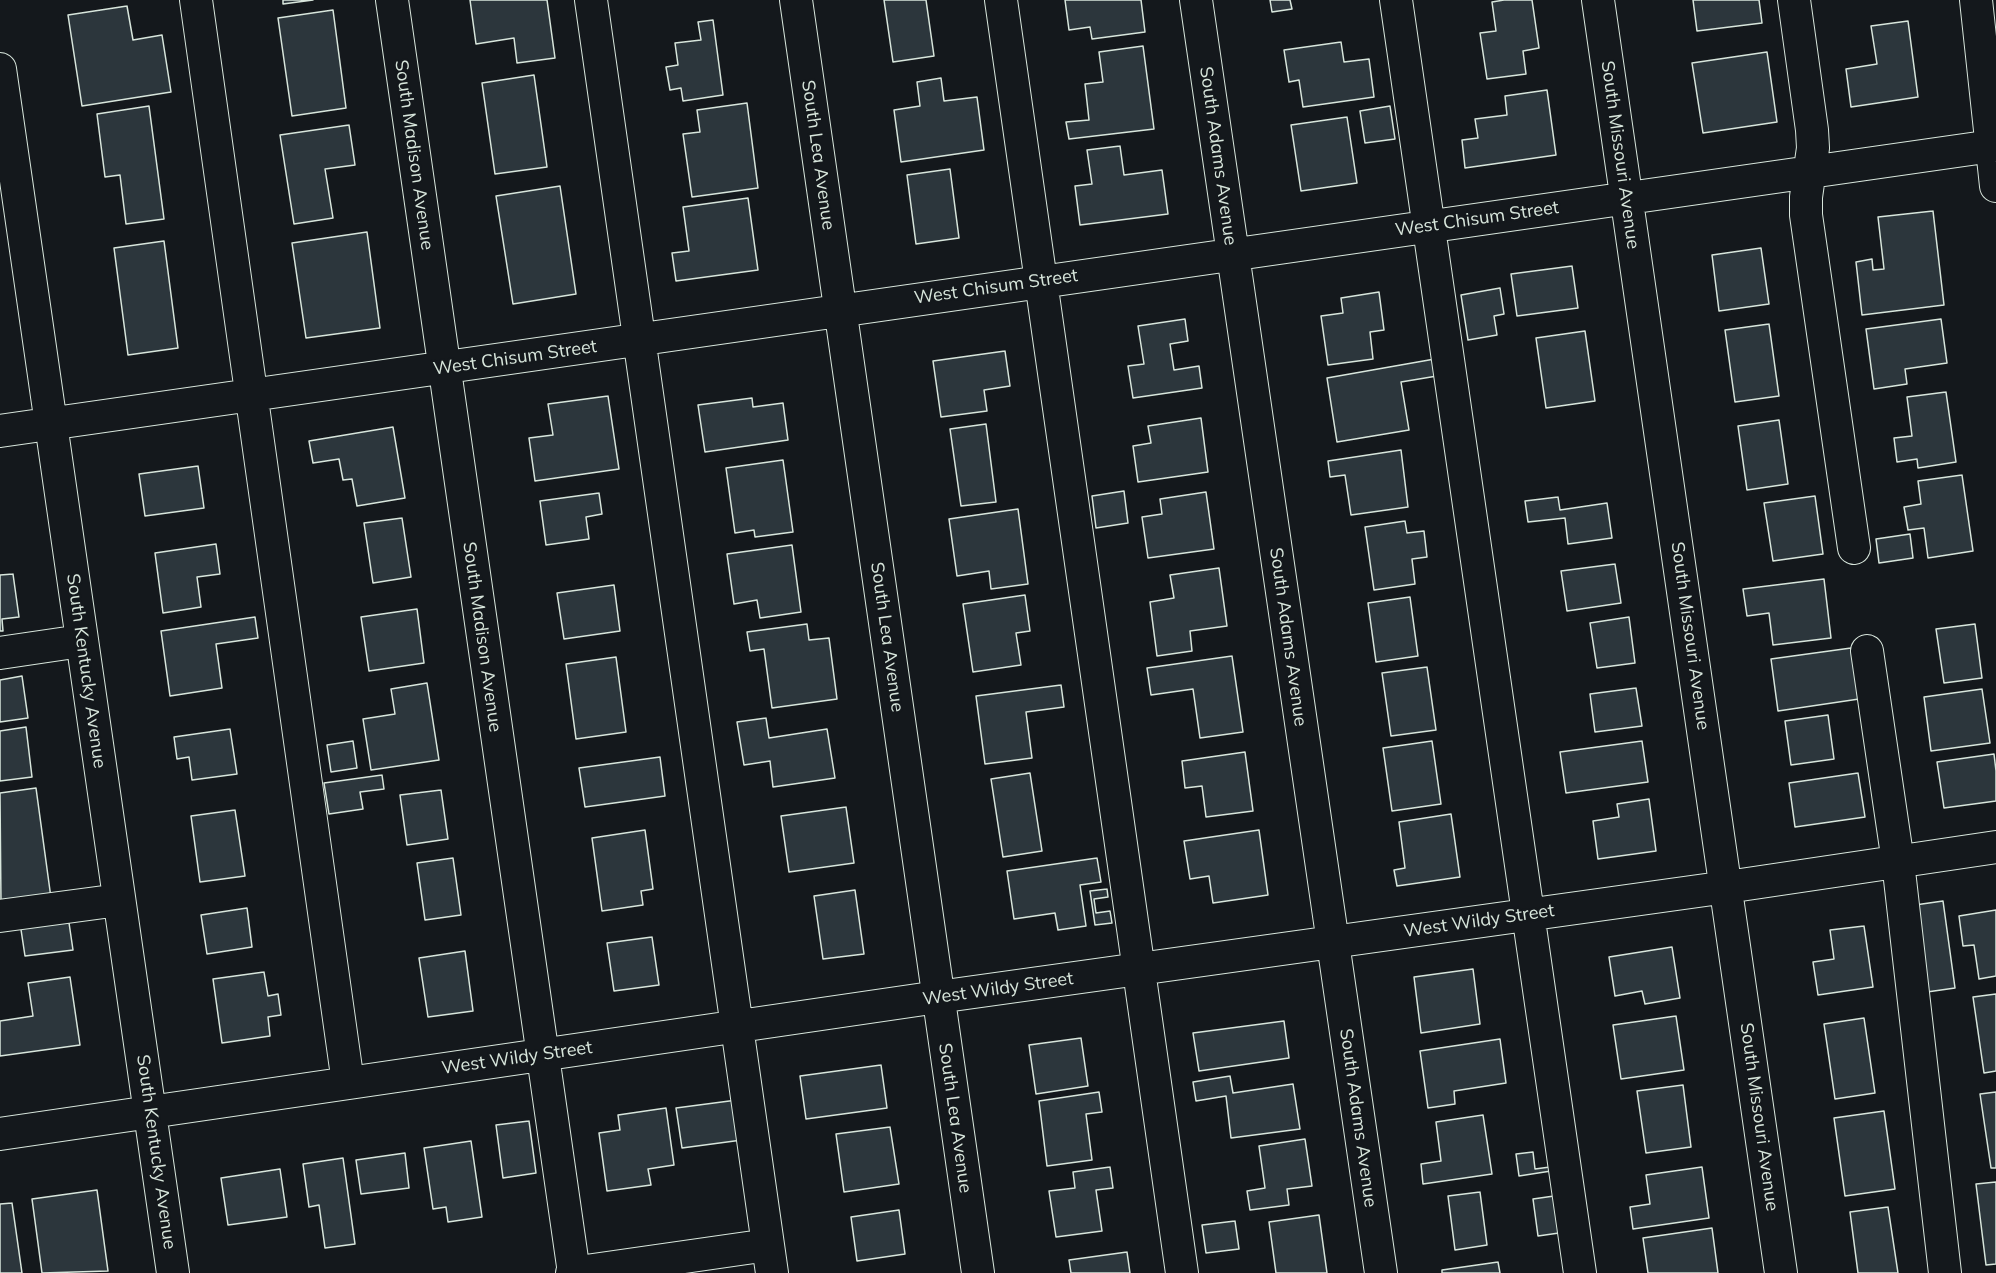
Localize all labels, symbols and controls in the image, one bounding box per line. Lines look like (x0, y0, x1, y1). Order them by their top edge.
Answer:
street label: South Madison Avenue (390, 58, 438, 252)
street label: South Missouri Avenue (1596, 59, 1644, 251)
street label: South Adams Avenue (1195, 65, 1241, 247)
street label: South Lea Avenue (797, 79, 839, 231)
street label: West Chisum Street (1394, 197, 1560, 241)
street label: West Chisum Street (913, 265, 1079, 309)
street label: West Chisum Street (432, 336, 598, 380)
street label: South Madison Avenue (458, 540, 506, 734)
street label: South Missouri Avenue (1666, 540, 1714, 732)
street label: South Adams Avenue (1265, 546, 1311, 728)
street label: South Lea Avenue (866, 561, 908, 713)
street label: South Kentucky Avenue (62, 572, 110, 770)
street label: West Wildy Street (1402, 900, 1556, 942)
street label: West Wildy Street (921, 968, 1075, 1010)
street label: South Missouri Avenue (1735, 1021, 1783, 1213)
street label: South Adams Avenue (1335, 1027, 1381, 1209)
street label: West Wildy Street (440, 1037, 594, 1079)
street label: South Lea Avenue (934, 1042, 976, 1194)
street label: South Kentucky Avenue (132, 1053, 180, 1251)

